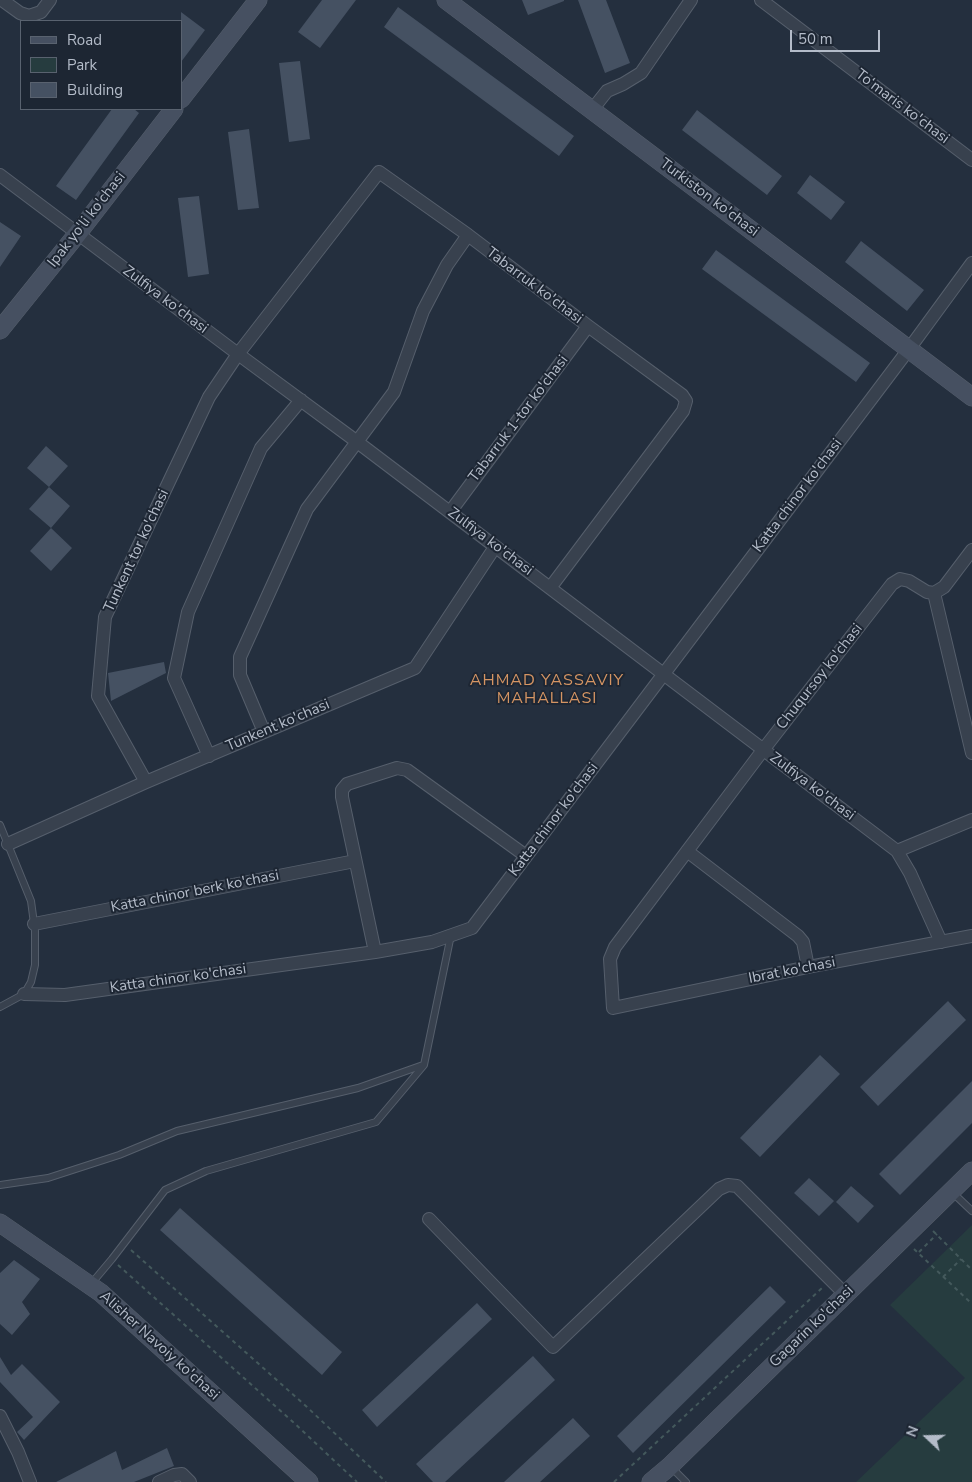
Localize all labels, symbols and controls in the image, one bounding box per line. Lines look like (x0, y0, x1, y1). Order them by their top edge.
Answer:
legend (20, 20, 182, 110)
scale bar (792, 20, 882, 52)
text: 50 m (798, 29, 833, 49)
text: Road (67, 30, 102, 50)
text: Park (67, 55, 97, 75)
street label: To‘maris ko'chasi (852, 66, 952, 148)
text: Building (67, 80, 123, 100)
street label: Turkiston ko'chasi (656, 155, 762, 241)
street label: Ipak yo'li ko'chasi (44, 169, 130, 271)
street label: Tabarruk ko'chasi (482, 244, 586, 328)
street label: Zulfiya ko'chasi (119, 262, 211, 338)
street label: Tabarruk 1-tor ko'chasi (465, 352, 573, 486)
street label: Katta chinor ko'chasi (749, 436, 847, 556)
street label: Tunkent tor ko'chasi (101, 487, 173, 615)
street label: Zulfiya ko'chasi (444, 504, 536, 580)
street label: Chuqursoy ko'chasi (773, 620, 867, 734)
district label: AHMAD YASSAVIY MAHALLASI (468, 671, 626, 709)
street label: Tunkent ko'chasi (223, 696, 333, 756)
street label: Zulfiya ko'chasi (766, 749, 858, 825)
street label: Katta chinor ko'chasi (505, 760, 603, 880)
street label: Katta chinor berk ko'chasi (109, 867, 281, 917)
street label: Ibrat ko'chasi (747, 954, 837, 988)
street label: Katta chinor ko'chasi (109, 961, 247, 997)
street label: Gagarin ko'chasi (766, 1282, 858, 1372)
street label: Alisher Navoiy ko'chasi (95, 1288, 223, 1404)
north arrow (902, 1412, 952, 1462)
text: N (902, 1423, 923, 1440)

